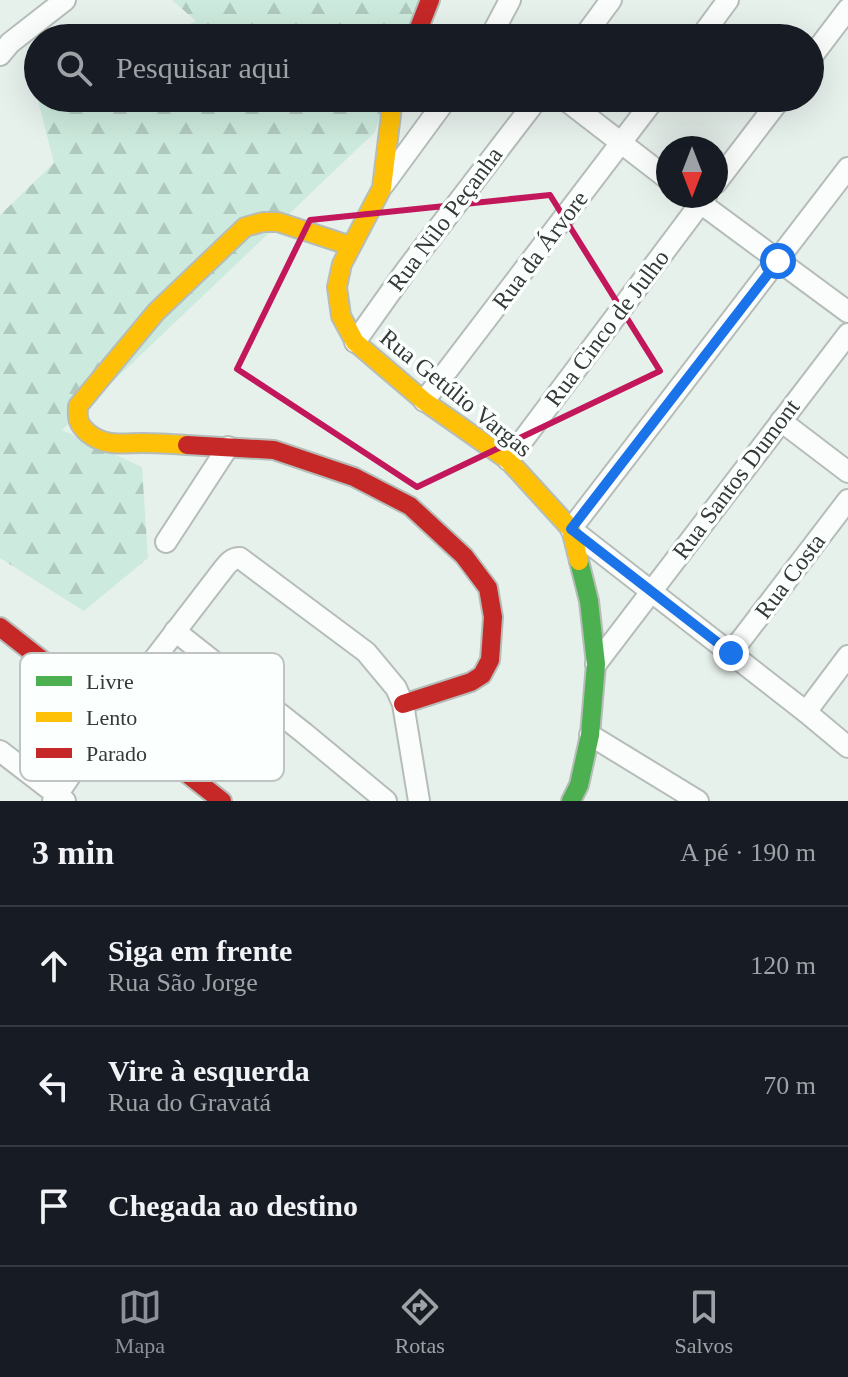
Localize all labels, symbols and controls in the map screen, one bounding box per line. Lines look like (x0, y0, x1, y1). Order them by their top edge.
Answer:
search box (24, 24, 824, 112)
icon: search (52, 46, 96, 90)
text: Pesquisar aqui (116, 51, 290, 84)
north arrow (656, 136, 728, 208)
street label: Rua Nilo Peçanha (382, 142, 508, 296)
street label: Rua da Árvore (487, 186, 593, 314)
route start (760, 243, 796, 279)
street label: Rua Cinco de Julho (540, 245, 674, 411)
street label: Rua Getúlio Vargas (375, 324, 537, 462)
street label: Rua Santos Dumont (667, 394, 805, 564)
street label: Rua Costa (750, 528, 830, 623)
route end (713, 635, 749, 671)
legend (20, 653, 284, 781)
text: Livre (86, 669, 134, 694)
text: Lento (86, 705, 137, 730)
text: Parado (86, 741, 147, 766)
text: 3 min (32, 834, 114, 871)
text: A pé · 190 m (680, 838, 816, 867)
text: Siga em frente (108, 934, 292, 967)
icon: ahead (32, 944, 76, 988)
text: 120 m (750, 951, 816, 980)
text: Rua São Jorge (108, 968, 258, 997)
text: Vire à esquerda (108, 1054, 310, 1087)
icon: left (32, 1064, 76, 1108)
text: 70 m (763, 1071, 816, 1100)
text: Rua do Gravatá (108, 1088, 271, 1117)
icon: arrive (32, 1184, 76, 1228)
text: Chegada ao destino (108, 1189, 358, 1222)
tab: Mapa (115, 1285, 165, 1359)
tab: Rotas (395, 1285, 445, 1359)
tab: Salvos (674, 1285, 733, 1359)

